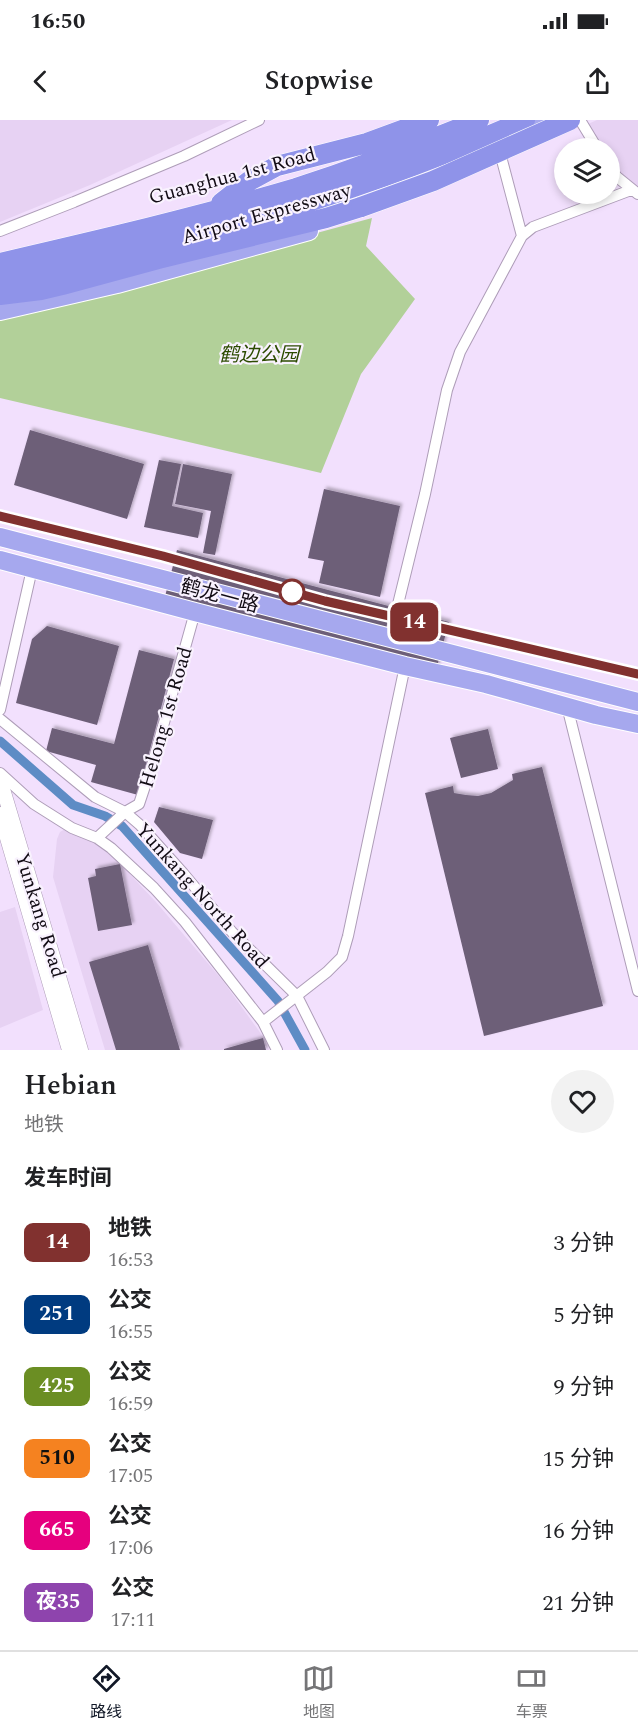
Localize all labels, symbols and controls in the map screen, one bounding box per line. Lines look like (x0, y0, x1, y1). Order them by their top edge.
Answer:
text: 16:50 (30, 5, 85, 38)
text: Stopwise (264, 60, 374, 102)
icon: back (24, 65, 57, 98)
icon: share (581, 65, 614, 98)
map controls (554, 138, 620, 204)
button: layers (554, 138, 620, 204)
street label: Guanghua 1st Road (145, 139, 319, 213)
street label: Airport Expressway (178, 175, 356, 252)
park label: 鹤边公园 (219, 340, 302, 370)
street label: 鹤龙一路 (177, 571, 262, 621)
unlabelled marker (279, 579, 305, 605)
line badge: 14 (387, 602, 441, 642)
text: 14 (402, 606, 426, 638)
street label: Helong 1st Road (131, 643, 200, 791)
street label: Yunkang North Road (128, 816, 276, 976)
street label: Yunkang Road (7, 849, 73, 982)
text: Hebian (24, 1064, 117, 1107)
button: heart (551, 1070, 614, 1133)
text: 地铁 (24, 1110, 64, 1140)
text: 发车时间 (24, 1162, 112, 1195)
text: 地铁 (108, 1212, 152, 1245)
text: 14 (45, 1226, 69, 1258)
text: 3 分钟 (553, 1227, 614, 1260)
text: 16:53 (108, 1245, 153, 1275)
text: 公交 (108, 1284, 152, 1317)
text: 251 (39, 1298, 75, 1330)
text: 5 分钟 (553, 1299, 614, 1332)
text: 16:55 (108, 1317, 153, 1347)
text: 公交 (108, 1356, 152, 1389)
text: 425 (39, 1370, 75, 1402)
text: 9 分钟 (553, 1371, 614, 1404)
text: 16:59 (108, 1389, 153, 1419)
text: 公交 (108, 1428, 152, 1461)
text: 510 (39, 1442, 75, 1474)
text: 15 分钟 (542, 1443, 614, 1476)
text: 17:05 (108, 1461, 153, 1491)
text: 公交 (108, 1500, 152, 1533)
text: 665 (39, 1514, 75, 1546)
text: 16 分钟 (542, 1515, 614, 1548)
text: 17:06 (108, 1533, 153, 1563)
text: 公交 (111, 1572, 155, 1605)
text: 夜35 (36, 1586, 81, 1618)
text: 21 分钟 (542, 1587, 614, 1620)
text: 17:11 (111, 1605, 156, 1635)
tab: 路线 (90, 1662, 123, 1724)
tab: 地图 (302, 1662, 335, 1724)
tab: 车票 (515, 1662, 548, 1724)

